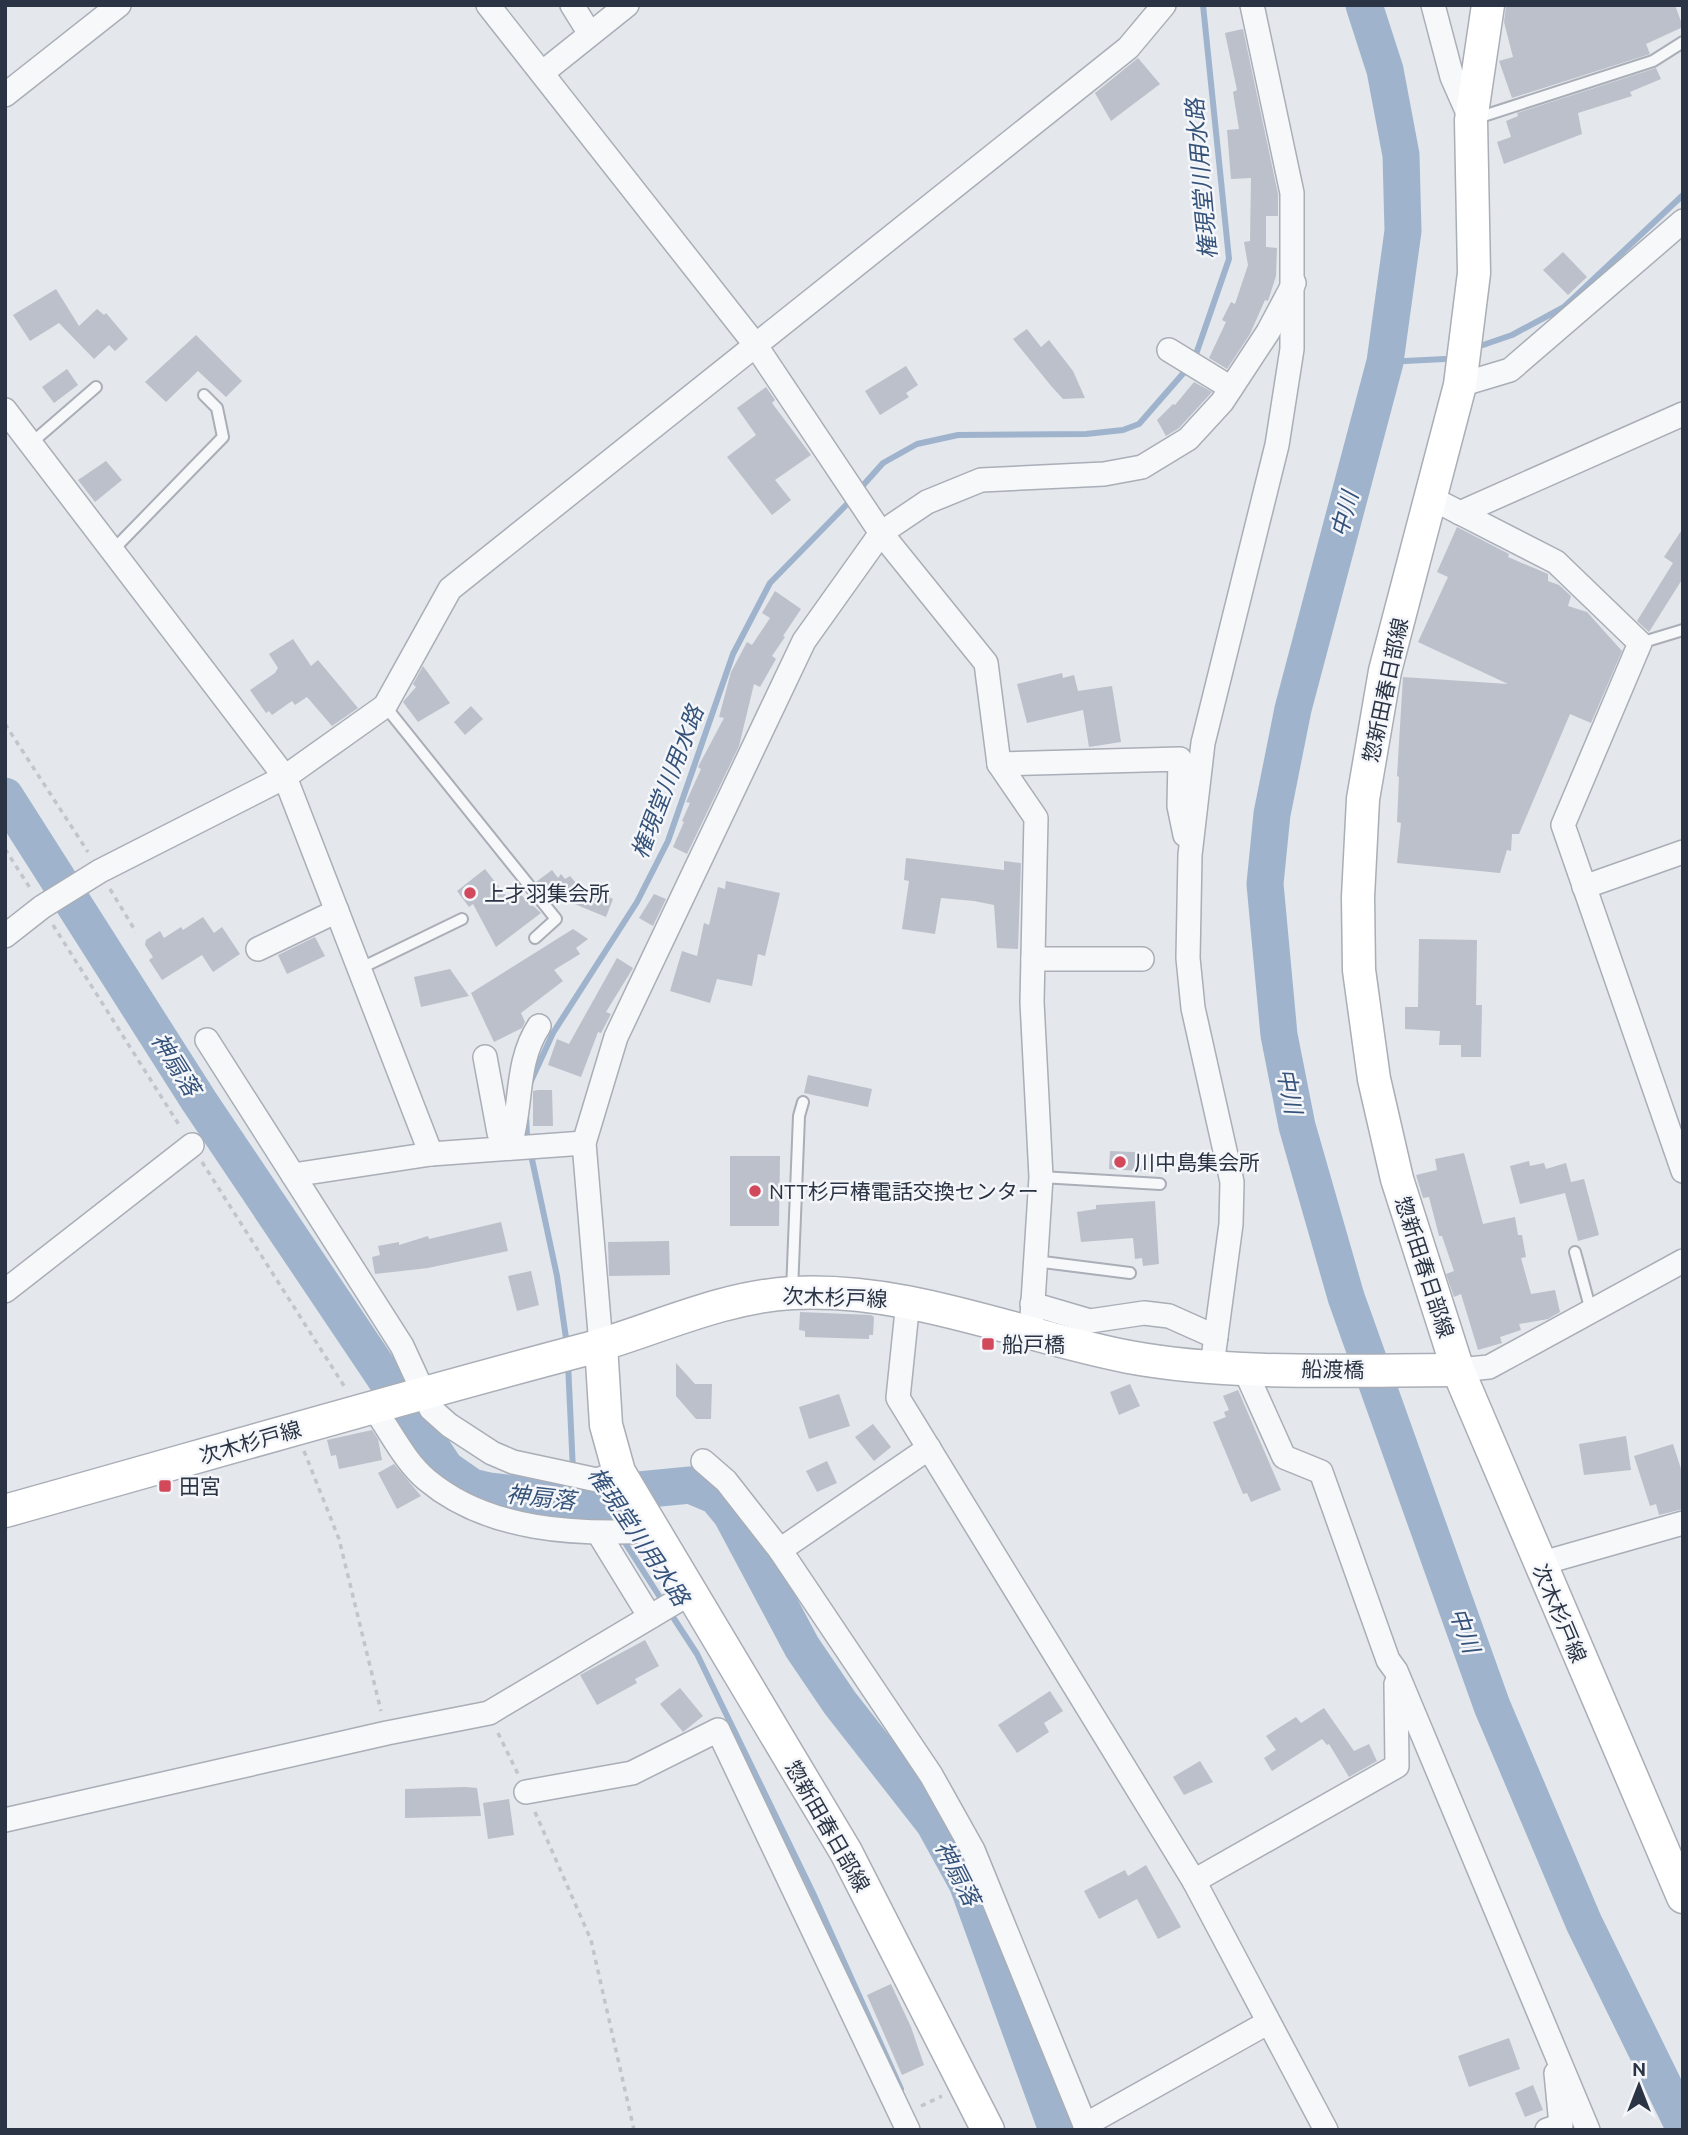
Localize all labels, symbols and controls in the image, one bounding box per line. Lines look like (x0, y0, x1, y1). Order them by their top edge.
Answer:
water label: 権現堂川用水路 (1181, 96, 1220, 260)
water label: 中川 (1326, 486, 1363, 539)
street label: 惣新田春日部線 (1358, 616, 1412, 764)
water label: 権現堂川用水路 (626, 701, 708, 862)
place label: 上才羽集会所 (484, 881, 610, 905)
marker: 上才羽集会所 (462, 885, 478, 901)
water label: 神扇落 (147, 1028, 207, 1103)
water label: 中川 (1273, 1066, 1307, 1119)
place label: 川中島集会所 (1134, 1150, 1260, 1174)
marker: 川中島集会所 (1112, 1154, 1128, 1170)
place label: NTT杉戸椿電話交換センター (769, 1179, 1039, 1203)
marker: NTT杉戸椿電話交換センター (747, 1183, 763, 1199)
street label: 惣新田春日部線 (1391, 1193, 1459, 1341)
street label: 次木杉戸線 (782, 1283, 888, 1311)
place label: 船戸橋 (1002, 1332, 1065, 1356)
marker: 船戸橋 (980, 1336, 996, 1352)
street label: 船渡橋 (1301, 1356, 1365, 1382)
street label: 次木杉戸線 (196, 1416, 304, 1468)
water label: 権現堂川用水路 (584, 1462, 695, 1611)
place label: 田宮 (179, 1474, 221, 1498)
marker: 田宮 (157, 1478, 173, 1494)
water label: 神扇落 (505, 1481, 581, 1513)
street label: 次木杉戸線 (1528, 1560, 1592, 1666)
water label: 中川 (1445, 1604, 1486, 1659)
street label: 惣新田春日部線 (781, 1756, 875, 1896)
water label: 神扇落 (931, 1837, 987, 1913)
north arrow (1604, 2051, 1674, 2121)
text: N (1632, 2058, 1646, 2080)

